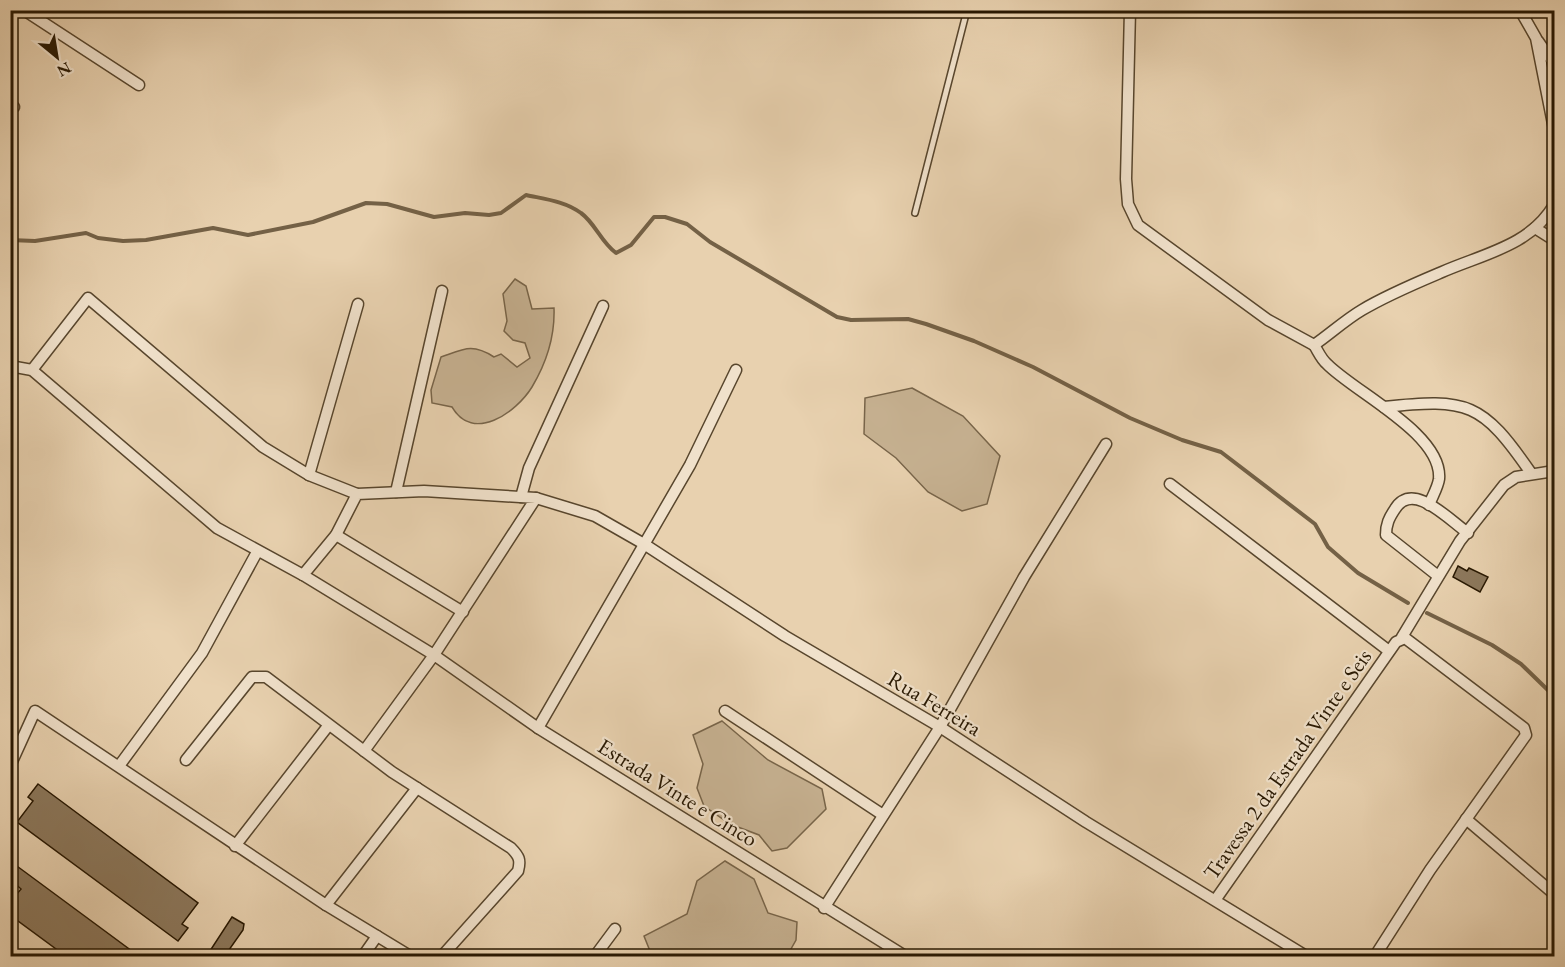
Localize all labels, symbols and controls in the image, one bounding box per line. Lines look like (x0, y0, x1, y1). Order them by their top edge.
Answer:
north arrow (27, 27, 87, 87)
text: N (53, 57, 75, 82)
street label: Travessa 2 da Estrada Vinte e Seis (1197, 643, 1378, 885)
street label: Rua Ferreira (883, 664, 987, 743)
street label: Estrada Vinte e Cinco (592, 732, 763, 853)

